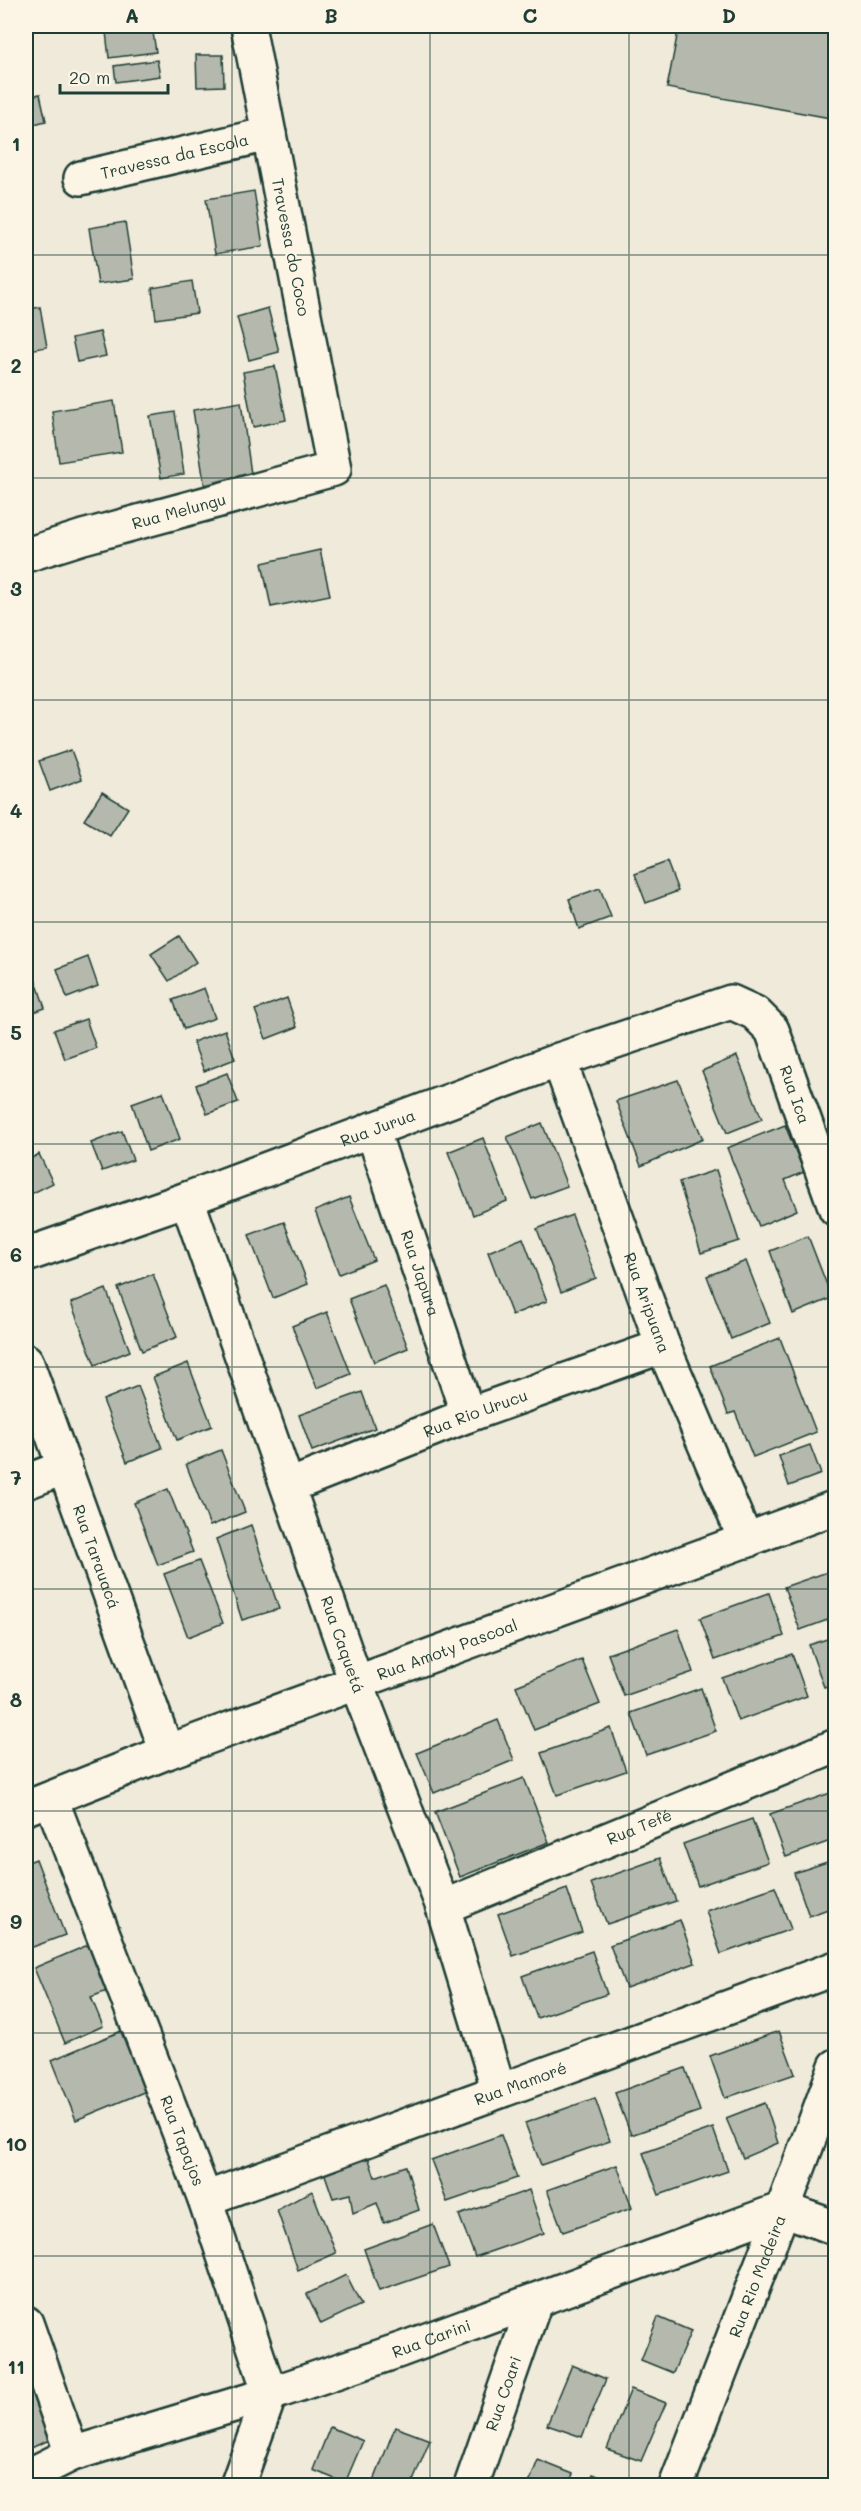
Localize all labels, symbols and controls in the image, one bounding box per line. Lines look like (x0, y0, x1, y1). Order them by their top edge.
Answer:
text: A (125, 2, 139, 28)
text: B (324, 2, 338, 28)
text: C (523, 2, 538, 28)
text: D (722, 2, 736, 28)
scale bar (60, 57, 168, 95)
text: 20 m (69, 65, 110, 89)
street label: Travessa da Escola (98, 128, 250, 183)
text: 1 (12, 130, 20, 156)
street label: Travessa do Coco (268, 176, 315, 318)
text: 2 (10, 352, 22, 378)
street label: Rua Melungu (129, 488, 228, 533)
text: 3 (10, 575, 22, 601)
text: 4 (10, 797, 23, 823)
text: 5 (10, 1019, 22, 1045)
street label: Rua Ica (775, 1062, 816, 1126)
street label: Rua Jurua (337, 1104, 418, 1151)
street label: Rua Japura (397, 1227, 445, 1319)
text: 6 (10, 1241, 22, 1267)
street label: Rua Aripuana (620, 1249, 676, 1356)
street label: Rua Rio Urucu (420, 1384, 530, 1442)
text: 7 (10, 1464, 22, 1490)
street label: Rua Tarauacá (69, 1502, 125, 1611)
street label: Rua Caquetá (317, 1593, 370, 1696)
street label: Rua Amoty Pascoal (374, 1614, 520, 1684)
text: 8 (10, 1686, 22, 1712)
street label: Rua Tefé (603, 1803, 675, 1849)
text: 9 (10, 1908, 22, 1934)
street label: Rua Mamoré (471, 2056, 570, 2110)
street label: Rua Tapajos (156, 2092, 210, 2189)
text: 10 (5, 2130, 27, 2156)
street label: Rua Rio Madeira (723, 2212, 790, 2340)
street label: Rua Carini (389, 2314, 473, 2362)
text: 11 (7, 2353, 25, 2379)
street label: Rua Coari (480, 2353, 525, 2434)

